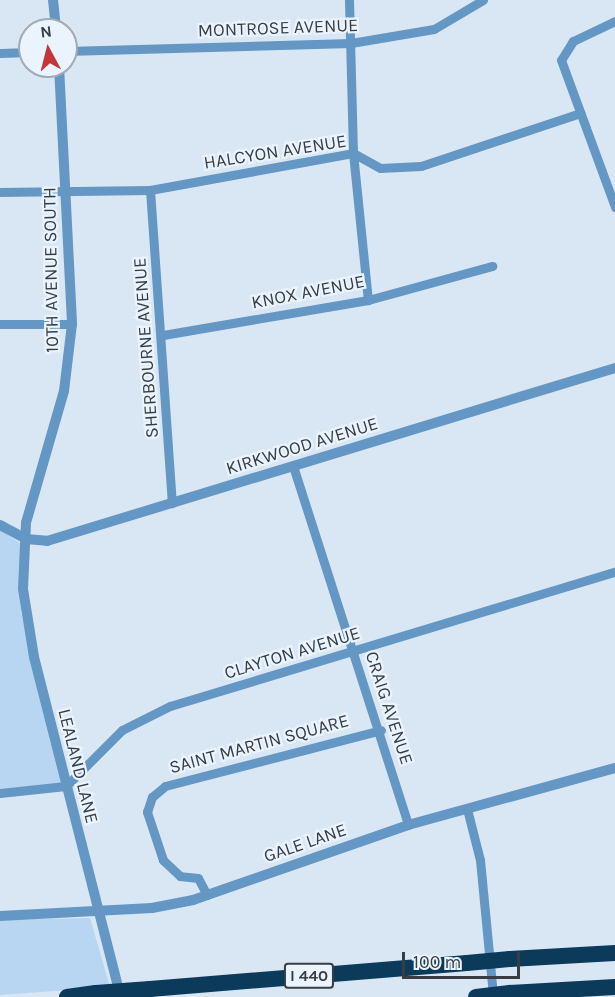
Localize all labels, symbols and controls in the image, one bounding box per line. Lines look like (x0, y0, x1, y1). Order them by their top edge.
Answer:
street label: MONTROSE AVENUE (197, 14, 359, 42)
north arrow (18, 18, 78, 78)
text: N (39, 21, 53, 42)
street label: HALCYON AVENUE (202, 130, 348, 174)
street label: 10TH AVENUE SOUTH (39, 187, 63, 353)
street label: SHERBOURNE AVENUE (129, 257, 163, 439)
street label: KNOX AVENUE (250, 270, 366, 314)
street label: KIRKWOOD AVENUE (223, 413, 381, 479)
street label: CLAYTON AVENUE (222, 622, 362, 684)
street label: CRAIG AVENUE (361, 649, 417, 767)
street label: LEALAND LANE (53, 706, 103, 826)
street label: SAINT MARTIN SQUARE (167, 710, 351, 778)
street label: GALE LANE (261, 819, 349, 867)
scale bar (405, 940, 524, 978)
text: 100 m (413, 951, 461, 973)
road number: I 440 (284, 963, 334, 989)

